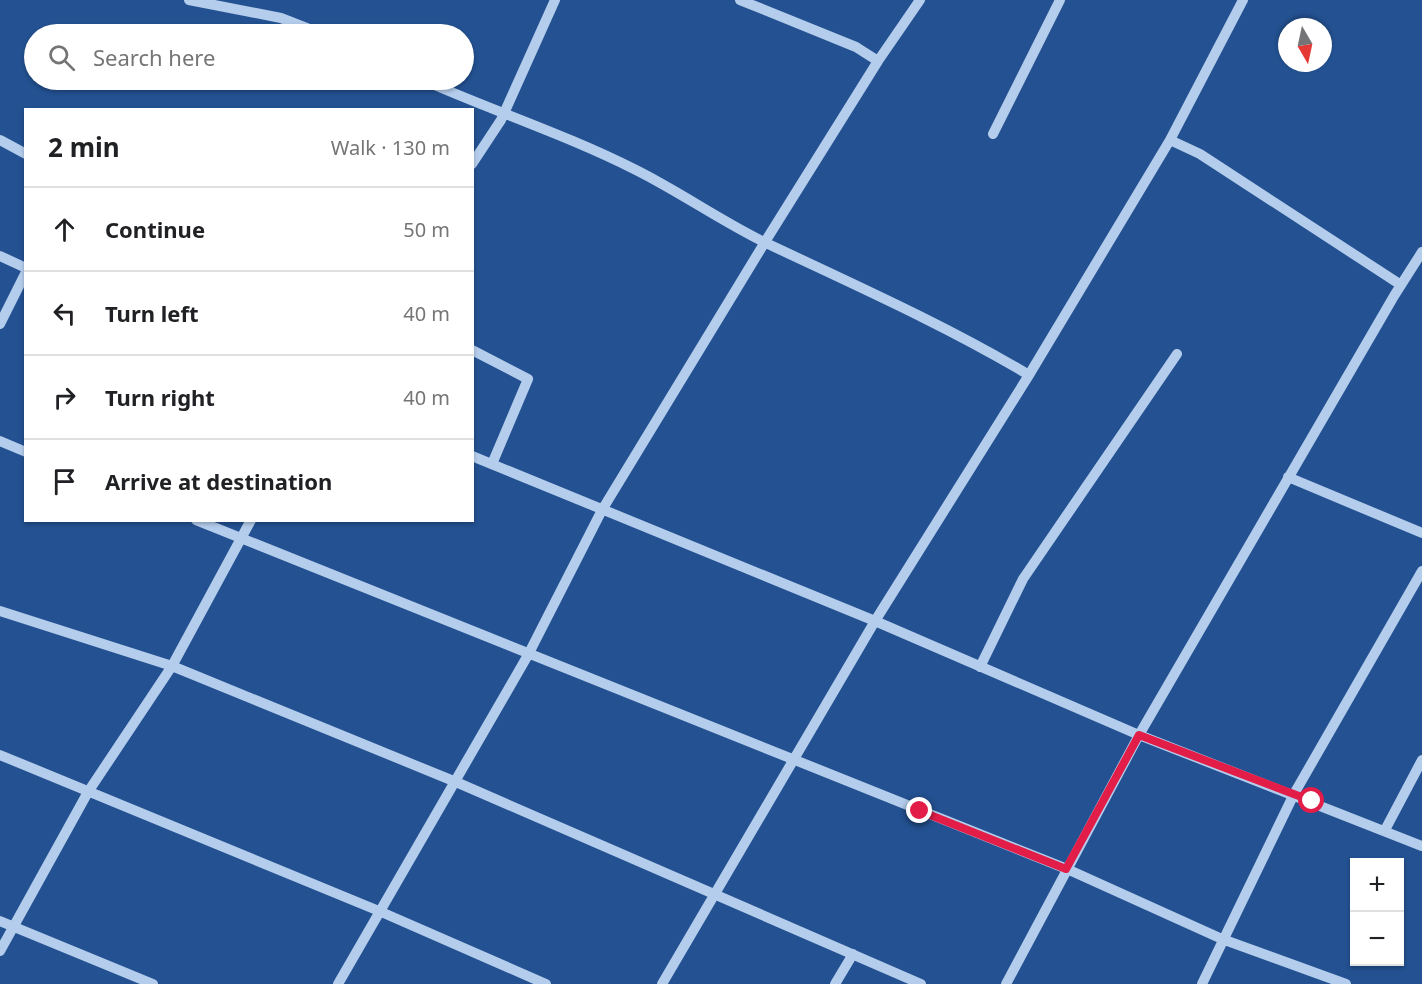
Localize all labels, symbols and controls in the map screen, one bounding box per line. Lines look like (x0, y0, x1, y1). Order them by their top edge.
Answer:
north arrow (1278, 18, 1332, 72)
search box (24, 24, 474, 90)
icon: search (45, 41, 78, 74)
text: Search here (93, 42, 215, 72)
text: 2 min (48, 129, 120, 165)
text: Walk · 130 m (331, 134, 450, 161)
icon: ahead (48, 213, 81, 246)
text: Continue (105, 214, 205, 244)
text: 50 m (403, 216, 450, 243)
icon: left (48, 297, 81, 330)
text: Turn left (105, 298, 199, 328)
text: 40 m (403, 300, 450, 327)
icon: right (48, 381, 81, 414)
text: Turn right (105, 382, 215, 412)
text: 40 m (403, 384, 450, 411)
icon: arrive (48, 465, 81, 498)
text: Arrive at destination (105, 466, 332, 496)
route start (1298, 787, 1324, 813)
route end (906, 797, 932, 823)
map controls (1350, 858, 1404, 966)
button: + (1350, 858, 1404, 912)
button: − (1350, 912, 1404, 966)

